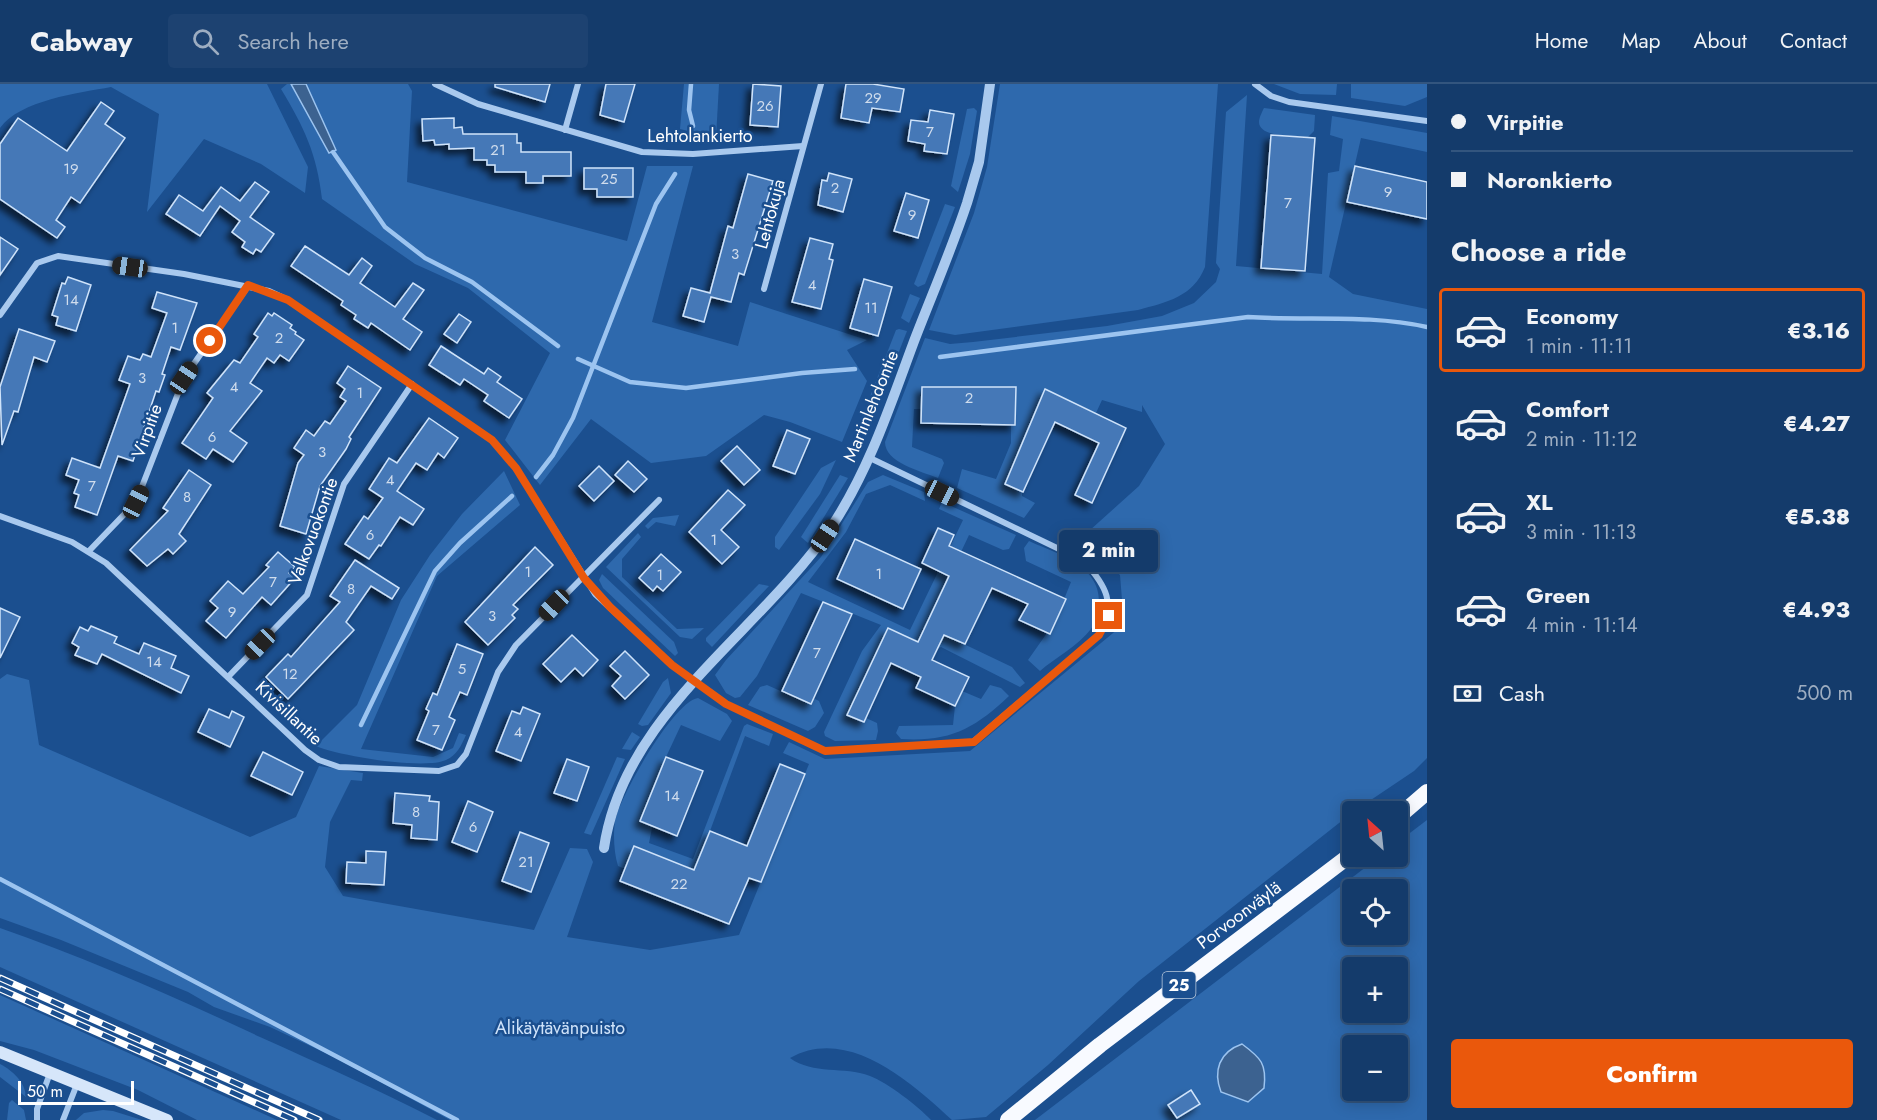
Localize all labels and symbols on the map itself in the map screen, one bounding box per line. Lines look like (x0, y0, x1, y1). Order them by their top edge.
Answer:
house number: 29 (864, 87, 882, 109)
house number: 26 (756, 95, 774, 117)
house number: 7 (926, 121, 934, 143)
street label: Lehtolankierto (647, 123, 753, 149)
house number: 21 (490, 139, 506, 161)
house number: 19 (63, 158, 79, 180)
house number: 25 (601, 168, 618, 190)
street label: Lehtokuja (748, 176, 792, 252)
house number: 2 (831, 177, 839, 199)
house number: 9 (1384, 181, 1392, 203)
house number: 7 (1284, 192, 1292, 214)
house number: 9 (908, 204, 916, 226)
house number: 3 (731, 243, 739, 265)
car (111, 256, 149, 278)
house number: 4 (808, 274, 817, 296)
house number: 14 (63, 289, 79, 311)
house number: 11 (864, 297, 878, 319)
house number: 1 (172, 317, 178, 339)
route start (196, 327, 223, 354)
house number: 2 (275, 327, 283, 349)
street label: Martinlehdontie (837, 346, 905, 466)
car (166, 358, 202, 398)
house number: 3 (138, 367, 146, 389)
house number: 4 (230, 376, 239, 398)
house number: 1 (357, 382, 363, 404)
house number: 2 (965, 387, 973, 409)
street label: Virpitie (125, 400, 169, 462)
house number: 6 (208, 426, 216, 448)
house number: 3 (318, 441, 326, 463)
house number: 4 (386, 469, 395, 491)
street label: Valkovuokontie (282, 474, 344, 588)
house number: 7 (88, 475, 96, 497)
car (922, 477, 962, 509)
car (120, 482, 152, 522)
house number: 8 (183, 486, 191, 508)
car (807, 516, 843, 556)
house number: 6 (366, 524, 374, 546)
house number: 1 (711, 529, 717, 551)
callout: 2 min (1060, 529, 1158, 571)
house number: 1 (525, 561, 531, 583)
house number: 1 (876, 563, 882, 585)
house number: 1 (657, 564, 663, 586)
house number: 7 (269, 571, 277, 593)
house number: 8 (347, 578, 355, 600)
car (535, 586, 573, 624)
house number: 9 (228, 601, 236, 623)
route end (1095, 602, 1122, 629)
house number: 3 (488, 605, 496, 627)
car (241, 625, 279, 663)
house number: 7 (813, 642, 821, 664)
house number: 14 (146, 651, 162, 673)
house number: 5 (458, 658, 466, 680)
house number: 12 (282, 663, 298, 685)
street label: Kivisillantie (249, 675, 329, 751)
house number: 7 (432, 719, 440, 741)
house number: 4 (514, 721, 523, 743)
house number: 14 (664, 785, 680, 807)
house number: 8 (412, 801, 420, 823)
north arrow (1342, 801, 1408, 867)
house number: 6 (469, 816, 477, 838)
house number: 21 (518, 851, 534, 873)
house number: 22 (670, 873, 688, 895)
street label: Porvoonväylä (1191, 875, 1287, 955)
road number: 25 (1162, 972, 1196, 998)
park label: Alikäytävänpuisto (495, 1015, 625, 1041)
scale bar (18, 1078, 134, 1106)

